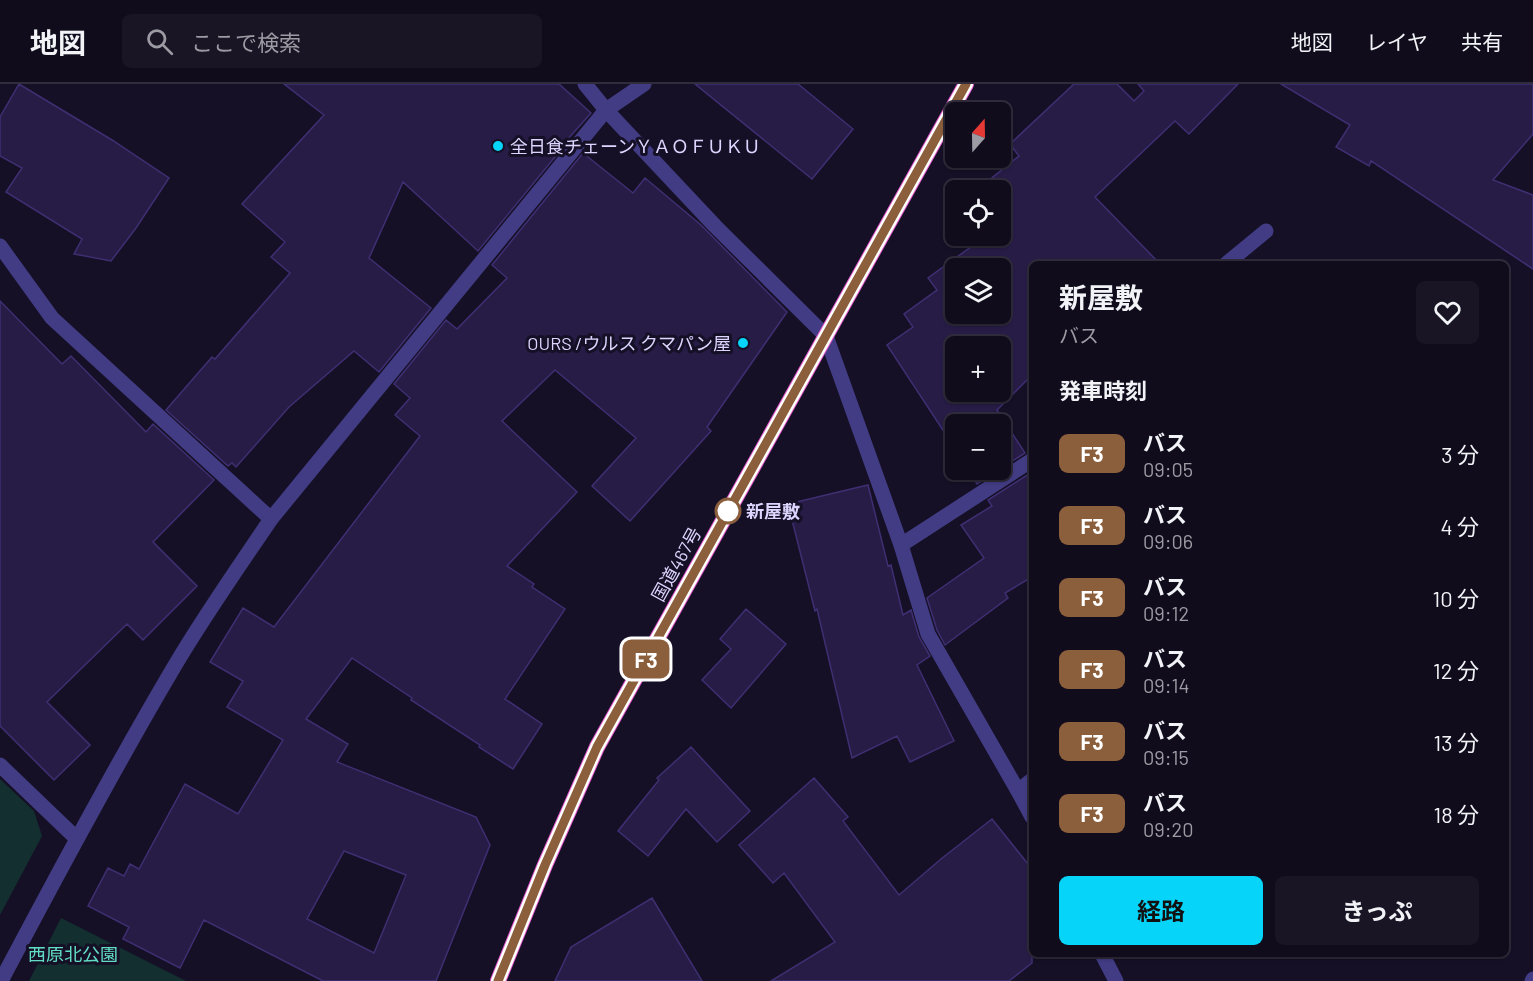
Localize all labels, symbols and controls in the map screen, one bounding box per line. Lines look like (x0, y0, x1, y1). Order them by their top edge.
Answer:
search box (122, 14, 542, 68)
text: 地図 (30, 25, 86, 59)
icon: search (143, 25, 176, 58)
text: ここで検索 (191, 29, 301, 55)
text: 地図 (1291, 29, 1333, 54)
text: レイヤ (1366, 29, 1428, 54)
text: 共有 (1461, 29, 1503, 54)
north arrow (945, 102, 1011, 168)
map controls (945, 102, 1011, 480)
place label: 全日食チェーンＹＡＯＦＵＫＵ (510, 135, 761, 157)
marker: 全日食チェーンＹＡＯＦＵＫＵ (491, 139, 505, 153)
button: locate (945, 180, 1011, 246)
button: layers (945, 258, 1011, 324)
text: 新屋敷 (1059, 280, 1143, 314)
button: heart (1416, 281, 1479, 344)
text: バス (1059, 323, 1099, 347)
place label: OURS /ウルス クマパン屋 (527, 332, 731, 354)
marker: OURS /ウルス クマパン屋 (736, 336, 750, 350)
button: + (945, 336, 1011, 402)
text: 発車時刻 (1059, 377, 1147, 403)
button: − (945, 414, 1011, 480)
text: バス (1143, 429, 1187, 455)
text: F3 (1080, 441, 1104, 466)
text: 3 分 (1441, 441, 1479, 467)
text: 09:05 (1143, 457, 1193, 481)
marker: 新屋敷 (715, 498, 741, 524)
place label: 新屋敷 (746, 500, 800, 522)
text: バス (1143, 501, 1187, 527)
text: F3 (1080, 513, 1104, 538)
text: 4 分 (1440, 513, 1479, 539)
street label: 国道467号 (647, 523, 705, 605)
text: 09:06 (1143, 529, 1193, 553)
text: バス (1143, 573, 1187, 599)
text: F3 (1080, 585, 1104, 610)
text: 10 分 (1432, 585, 1479, 611)
text: 09:12 (1143, 601, 1189, 625)
line badge: F3 (619, 640, 673, 678)
text: バス (1143, 645, 1187, 671)
text: F3 (634, 647, 658, 672)
text: F3 (1080, 657, 1104, 682)
text: 12 分 (1433, 657, 1479, 683)
text: 09:14 (1143, 673, 1190, 697)
text: バス (1143, 717, 1187, 743)
text: F3 (1080, 729, 1104, 754)
text: 13 分 (1434, 729, 1479, 755)
text: 09:15 (1143, 745, 1189, 769)
text: バス (1143, 789, 1187, 815)
text: F3 (1080, 801, 1104, 826)
text: 18 分 (1433, 801, 1479, 827)
text: 09:20 (1143, 817, 1194, 841)
button: 経路 (1059, 876, 1263, 945)
button: きっぷ (1275, 876, 1479, 945)
park label: 西原北公園 (28, 943, 118, 965)

